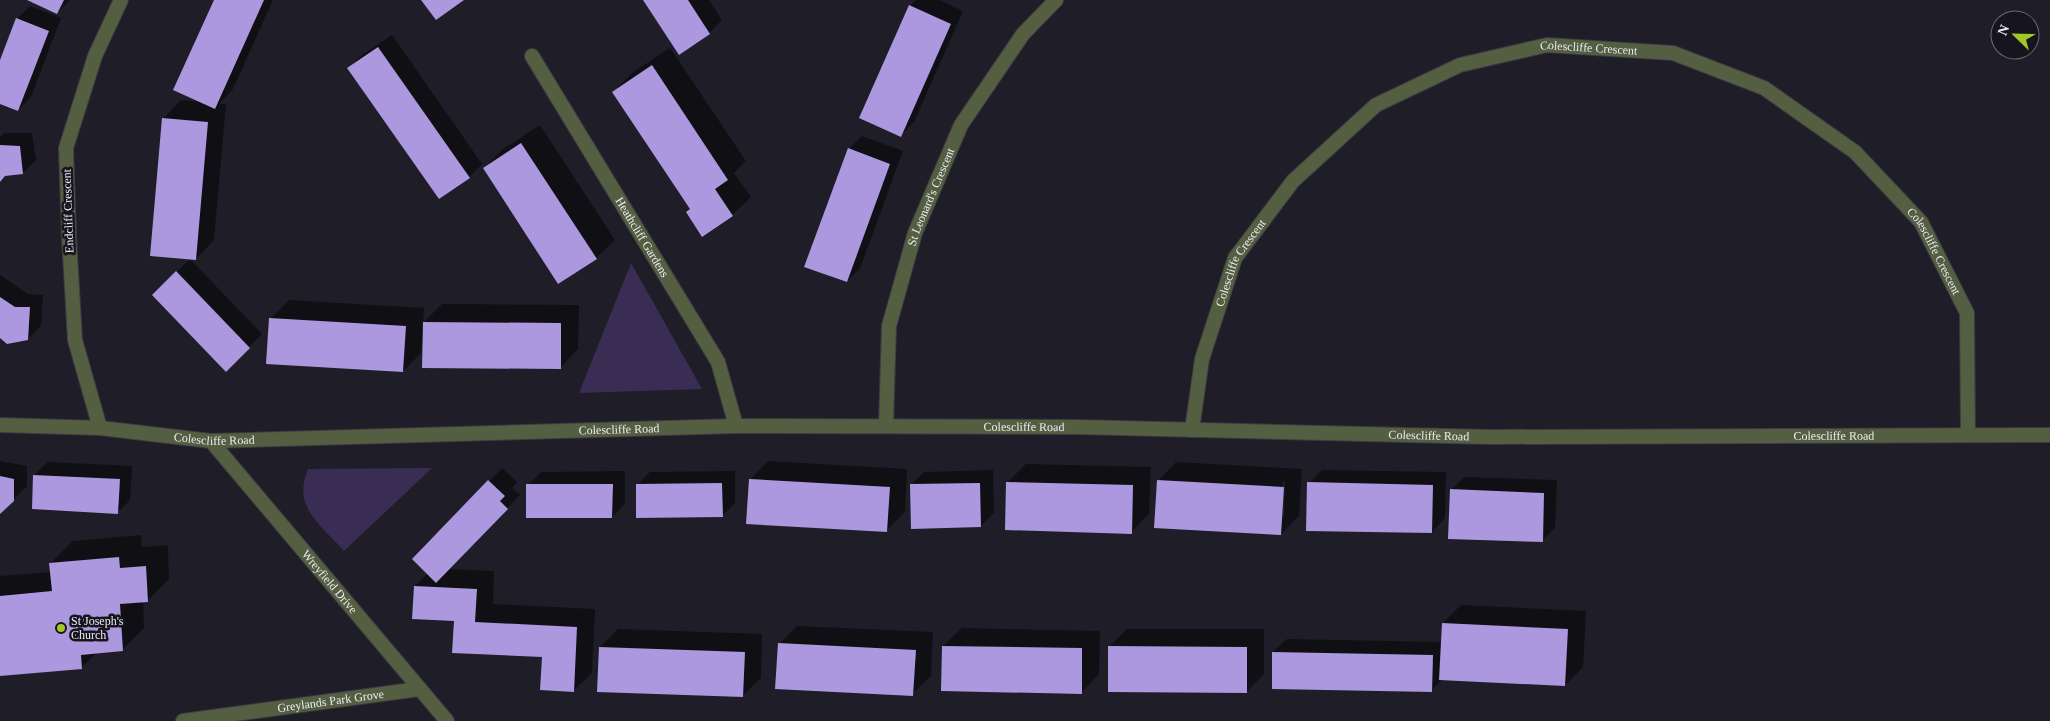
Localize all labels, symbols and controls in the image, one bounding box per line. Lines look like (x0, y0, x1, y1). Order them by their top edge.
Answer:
north arrow (1990, 10, 2040, 60)
text: N (1995, 23, 2012, 38)
street label: Colescliffe Crescent (1539, 38, 1638, 58)
street label: St Leonard's Crescent (905, 145, 958, 247)
street label: Endcliff Crescent (60, 168, 76, 253)
street label: Heathcliff Gardens (612, 194, 672, 280)
street label: Colescliffe Crescent (1904, 205, 1964, 297)
street label: Colescliffe Crescent (1213, 216, 1269, 308)
street label: Colescliffe Road (984, 420, 1064, 434)
street label: Colescliffe Road (578, 421, 660, 437)
street label: Colescliffe Road (1388, 428, 1469, 443)
street label: Colescliffe Road (1793, 429, 1874, 443)
street label: Colescliffe Road (173, 430, 255, 448)
street label: Wreyfield Drive (299, 547, 360, 616)
place label: St Joseph's Church (71, 614, 124, 642)
marker: St Joseph's Church (55, 622, 67, 634)
street label: Greylands Park Grove (277, 687, 385, 715)

